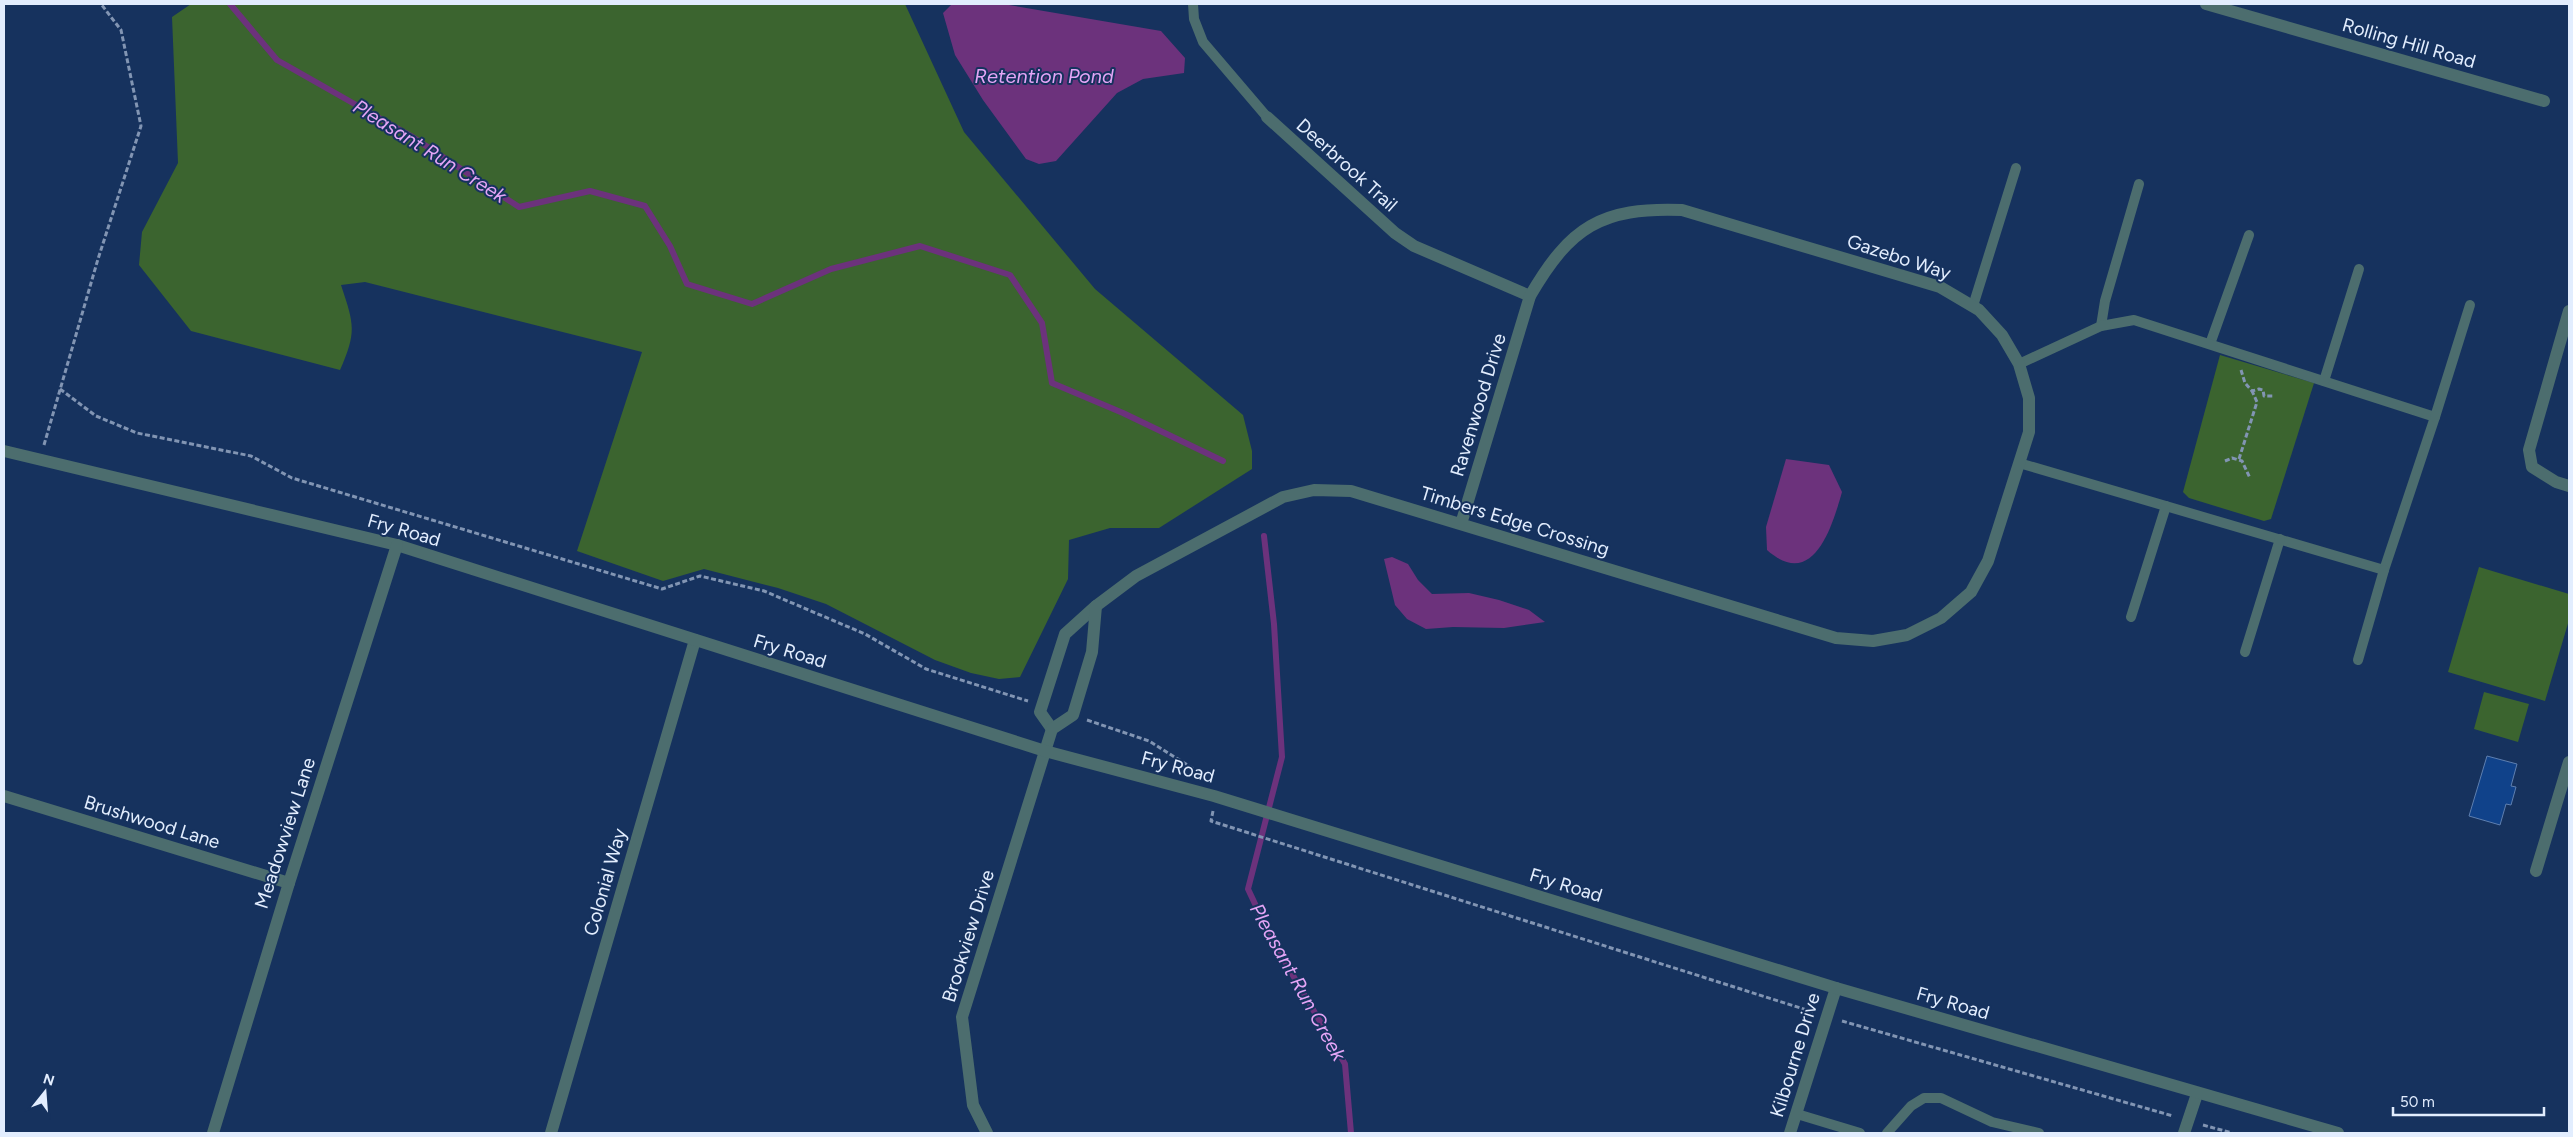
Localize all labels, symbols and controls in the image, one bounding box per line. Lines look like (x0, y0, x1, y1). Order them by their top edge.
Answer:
street label: Rolling Hill Road (2340, 13, 2478, 73)
water label: Retention Pond (974, 64, 1114, 88)
water label: Pleasant Run Creek (349, 94, 512, 209)
street label: Deerbrook Trail (1292, 114, 1402, 216)
street label: Gazebo Way (1844, 229, 1954, 285)
street label: Ravenwood Drive (1445, 331, 1511, 479)
street label: Timbers Edge Crossing (1418, 481, 1612, 561)
street label: Fry Road (365, 509, 443, 551)
street label: Fry Road (751, 629, 829, 673)
street label: Fry Road (1139, 746, 1217, 788)
street label: Meadowview Lane (250, 755, 320, 911)
street label: Brushwood Lane (81, 790, 223, 854)
street label: Colonial Way (579, 826, 631, 938)
street label: Fry Road (1527, 863, 1605, 907)
street label: Brookview Drive (937, 867, 999, 1005)
water label: Pleasant Run Creek (1245, 899, 1352, 1066)
street label: Fry Road (1914, 982, 1992, 1024)
street label: Kilbourne Drive (1765, 990, 1825, 1120)
north arrow (20, 1067, 70, 1117)
text: N (41, 1070, 56, 1090)
scale bar (2393, 1084, 2544, 1116)
text: 50 m (2400, 1093, 2435, 1111)

